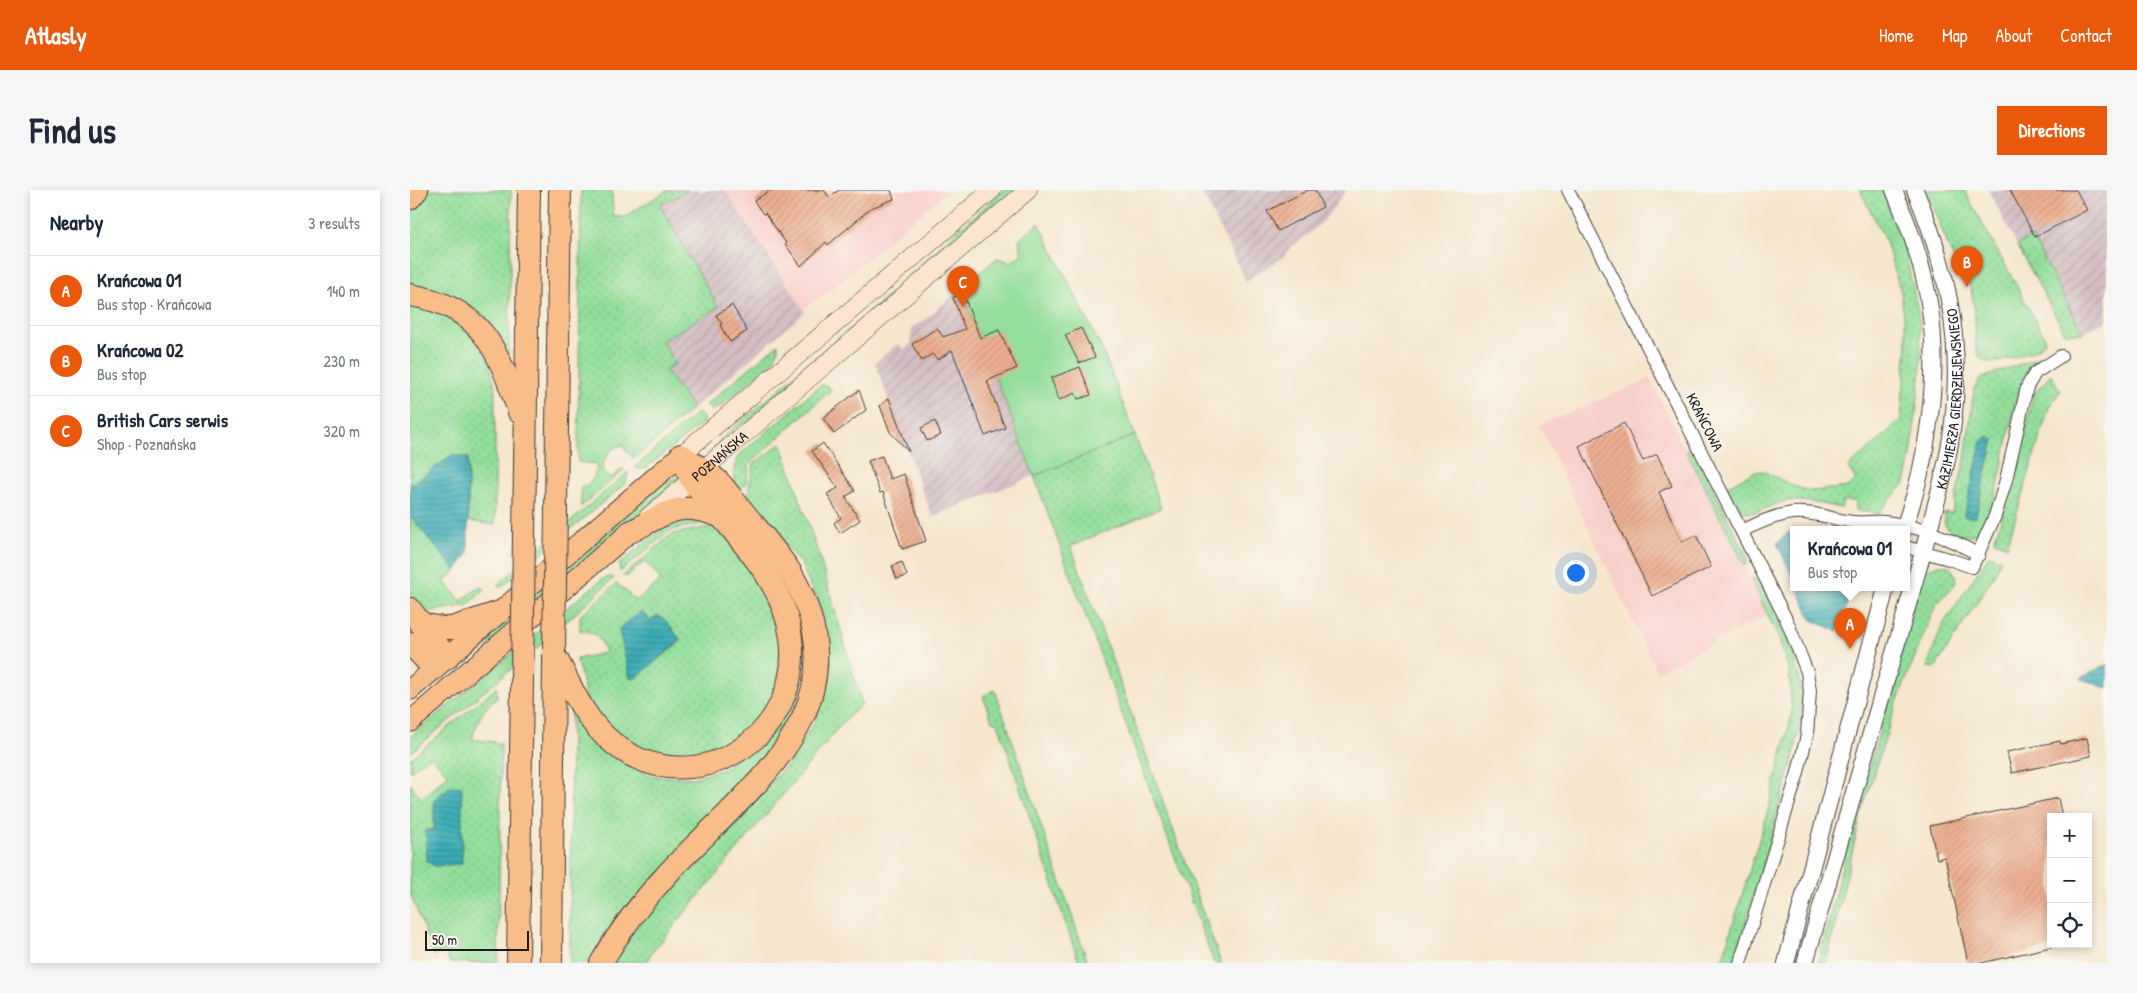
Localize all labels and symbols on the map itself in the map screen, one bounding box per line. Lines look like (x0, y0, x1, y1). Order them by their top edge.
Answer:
pin: B (1951, 246, 1983, 287)
pin: C (947, 266, 979, 307)
street label: KAZIMIERZA GIERDZIEJEWSKIEGO (1930, 307, 1966, 491)
street label: KRAŃCOWA (1681, 389, 1729, 455)
street label: POZNAŃSKA (686, 425, 753, 486)
your location (1563, 560, 1589, 586)
pin: A (1834, 608, 1866, 649)
scale bar (425, 928, 529, 951)

